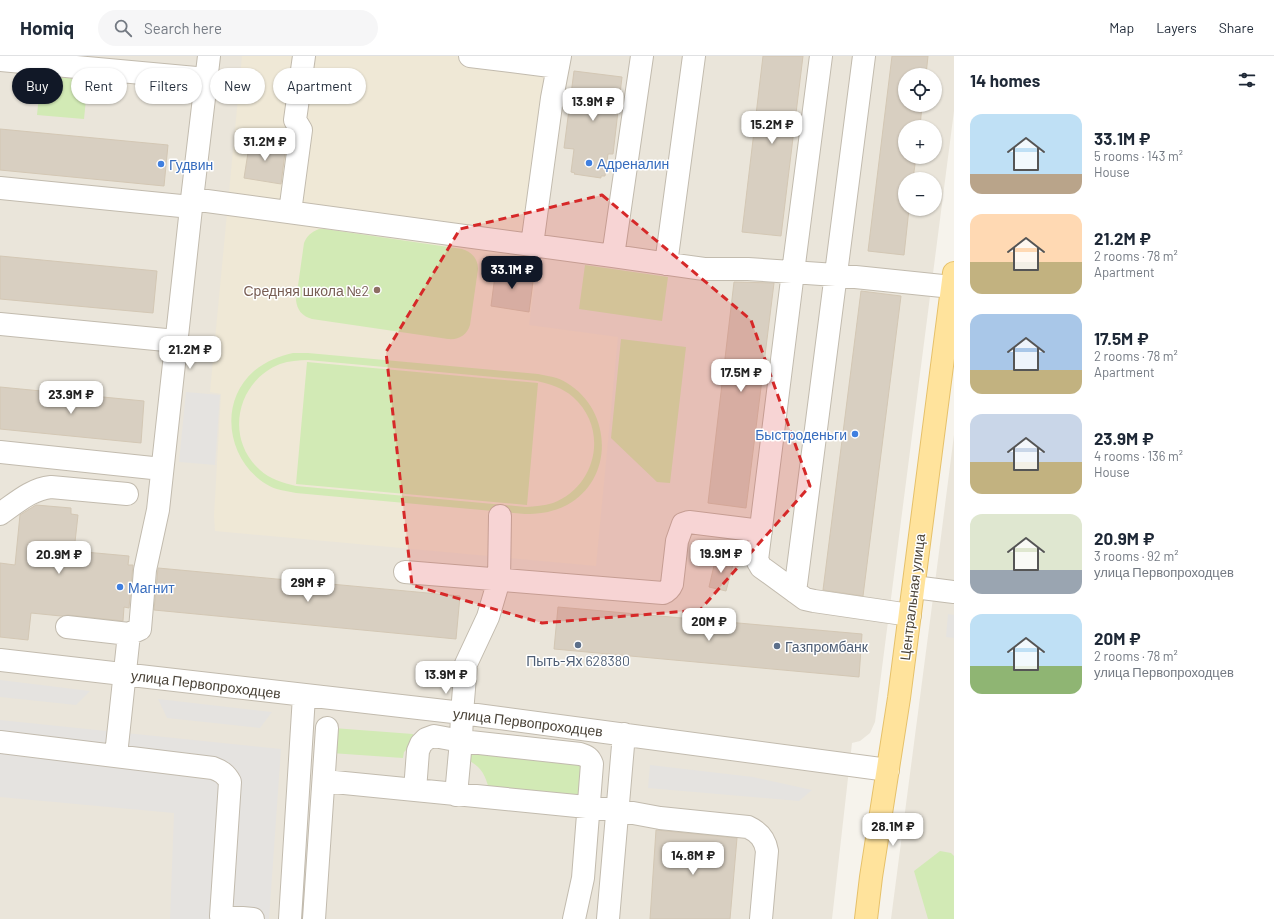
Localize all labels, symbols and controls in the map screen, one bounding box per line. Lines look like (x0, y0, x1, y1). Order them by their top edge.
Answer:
search box (98, 10, 378, 46)
text: Homiq (20, 16, 74, 39)
icon: search (112, 17, 134, 39)
text: Search here (144, 19, 222, 37)
text: Map (1109, 19, 1134, 36)
text: Layers (1156, 19, 1197, 36)
text: Share (1219, 19, 1254, 36)
chip: Buy (12, 68, 63, 104)
chip: Rent (71, 68, 127, 104)
chip: Filters (135, 68, 202, 104)
chip: New (210, 68, 265, 104)
chip: Apartment (273, 68, 366, 104)
map controls (898, 68, 942, 216)
button: locate (898, 68, 942, 112)
icon: filters (1236, 69, 1258, 91)
text: 14 homes (970, 70, 1040, 90)
pin: 13.9M ₽ (556, 88, 630, 122)
text: 13.9M ₽ (571, 93, 615, 109)
pin: 15.2M ₽ (735, 111, 809, 145)
text: 15.2M ₽ (750, 116, 794, 132)
button: + (898, 120, 942, 164)
pin: 31.2M ₽ (228, 128, 302, 162)
text: 33.1M ₽ (1094, 128, 1150, 148)
icon: home (1002, 130, 1050, 178)
text: 31.2M ₽ (243, 133, 287, 149)
text: 5 rooms · 143 m² (1094, 148, 1183, 164)
place label: Адреналин (597, 155, 669, 172)
place label: Гудвин (169, 156, 213, 173)
marker: Адреналин (584, 158, 594, 168)
marker: Гудвин (156, 159, 166, 169)
text: House (1094, 164, 1130, 180)
button: − (898, 172, 942, 216)
text: 21.2M ₽ (1094, 228, 1151, 248)
icon: home (1002, 230, 1050, 278)
text: 2 rooms · 78 m² (1094, 248, 1178, 264)
pin: 33.1M ₽ (475, 256, 549, 290)
text: 33.1M ₽ (490, 261, 534, 277)
text: Apartment (1094, 264, 1155, 280)
place label: Средняя школа №2 (243, 282, 369, 299)
marker: Средняя школа №2 (372, 285, 382, 295)
text: 17.5M ₽ (1094, 328, 1149, 348)
icon: home (1002, 330, 1050, 378)
pin: 21.2M ₽ (153, 336, 227, 370)
text: 21.2M ₽ (168, 341, 212, 357)
text: 2 rooms · 78 m² (1094, 348, 1178, 364)
pin: 17.5M ₽ (704, 359, 778, 393)
text: 17.5M ₽ (720, 364, 762, 380)
text: Apartment (1094, 364, 1155, 380)
pin: 23.9M ₽ (34, 381, 108, 415)
text: 23.9M ₽ (48, 386, 94, 402)
place label: Быстроденьги (755, 426, 847, 443)
text: 23.9M ₽ (1094, 428, 1154, 448)
marker: Быстроденьги (850, 429, 860, 439)
icon: home (1002, 430, 1050, 478)
text: 4 rooms · 136 m² (1094, 448, 1183, 464)
text: House (1094, 464, 1130, 480)
text: 20.9M ₽ (1094, 528, 1154, 548)
icon: home (1002, 530, 1050, 578)
street label: Центральная улица (896, 532, 928, 661)
pin: 19.9M ₽ (684, 540, 758, 574)
pin: 20.9M ₽ (22, 541, 96, 575)
text: 19.9M ₽ (700, 545, 742, 561)
text: 20.9M ₽ (36, 546, 82, 562)
text: 3 rooms · 92 m² (1094, 548, 1178, 564)
text: улица Первопроходцев (1094, 564, 1234, 580)
pin: 29M ₽ (280, 569, 336, 603)
text: 29M ₽ (290, 574, 326, 590)
place label: Магнит (128, 579, 175, 596)
marker: Магнит (115, 582, 125, 592)
pin: 20M ₽ (681, 608, 737, 642)
text: 20M ₽ (691, 613, 727, 629)
text: 20M ₽ (1094, 628, 1141, 648)
icon: home (1002, 630, 1050, 678)
place label: Газпромбанк (785, 638, 869, 655)
marker: Пыть-Ях 628380 (573, 640, 583, 650)
marker: Газпромбанк (772, 641, 782, 651)
text: 2 rooms · 78 m² (1094, 648, 1178, 664)
place label: Пыть-Ях 628380 (526, 652, 630, 669)
pin: 13.9M ₽ (409, 661, 483, 695)
text: улица Первопроходцев (1094, 664, 1234, 680)
street label: улица Первопроходцев (130, 666, 282, 702)
text: 13.9M ₽ (424, 666, 468, 682)
street label: улица Первопроходцев (452, 704, 604, 740)
pin: 28.1M ₽ (856, 813, 930, 847)
text: 28.1M ₽ (871, 818, 915, 834)
pin: 14.8M ₽ (656, 842, 730, 876)
text: 14.8M ₽ (671, 847, 715, 863)

